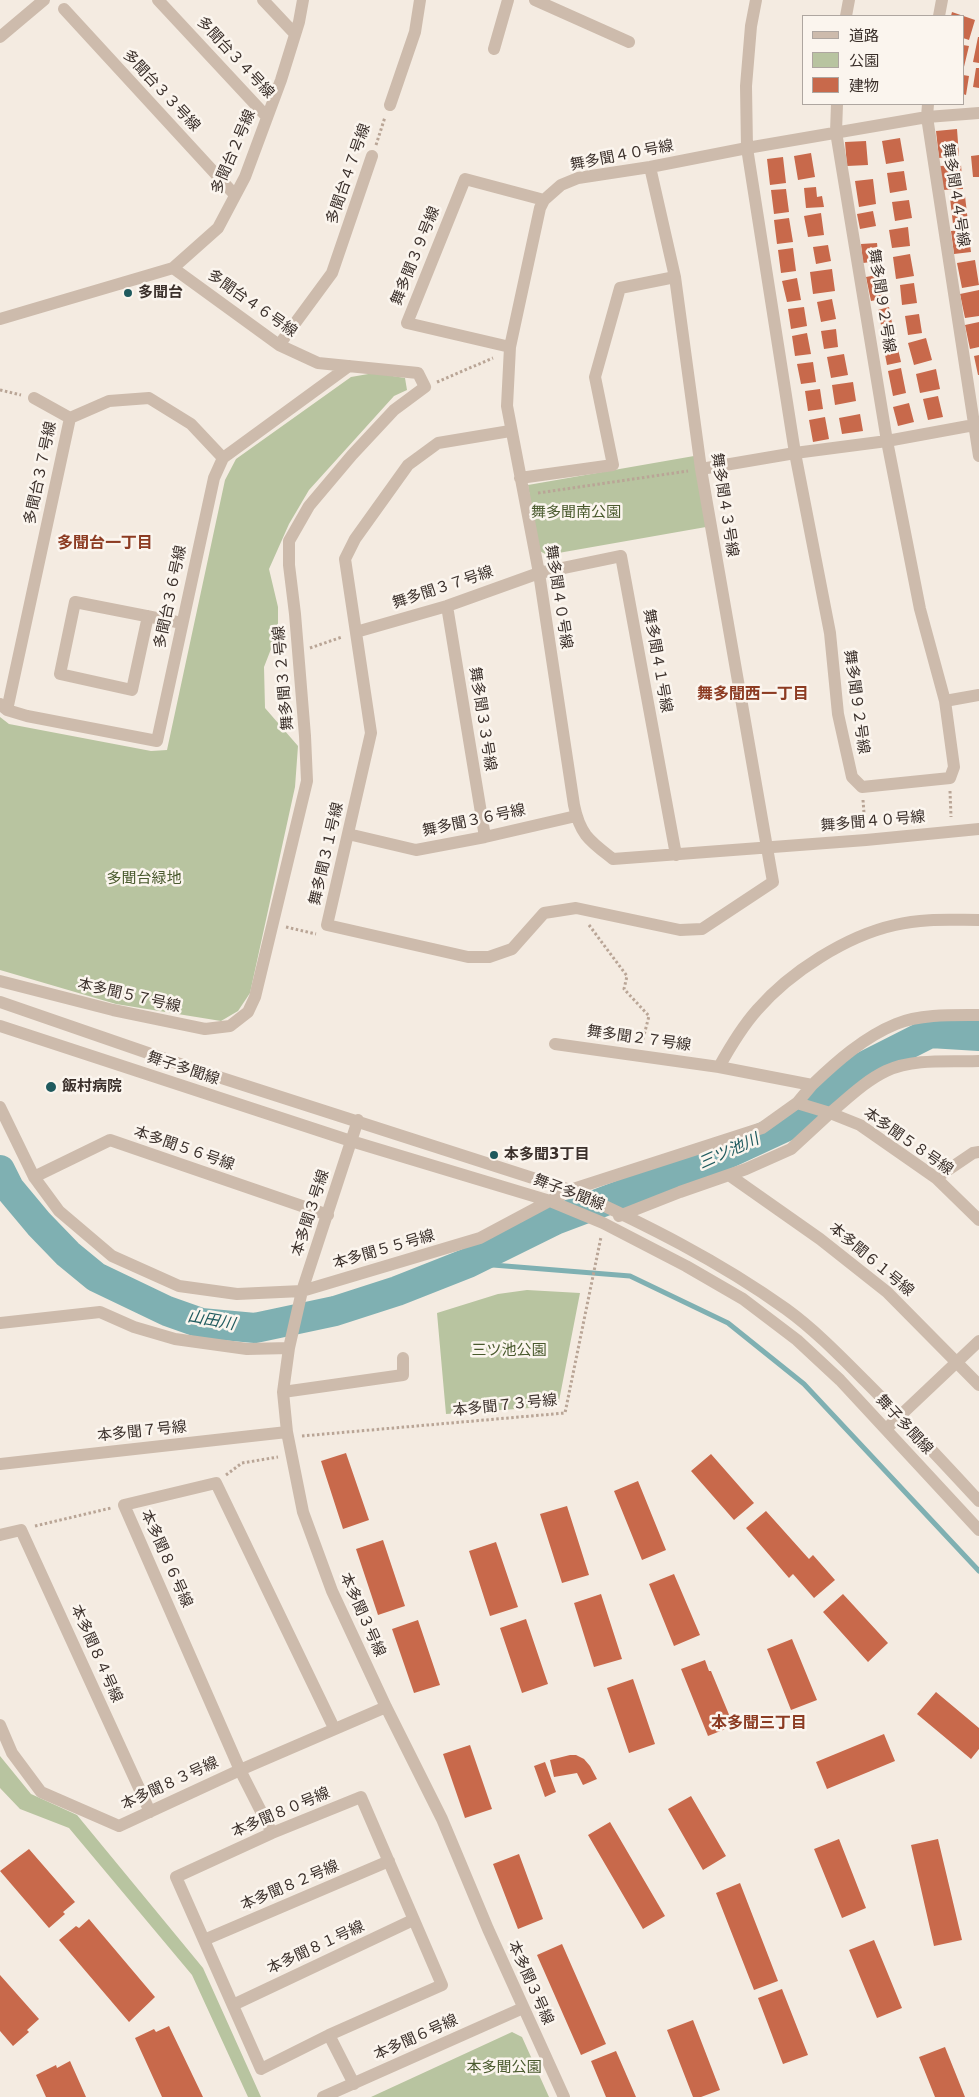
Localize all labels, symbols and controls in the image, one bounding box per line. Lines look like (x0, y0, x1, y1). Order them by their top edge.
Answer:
street label: 多聞台３４号線 (193, 13, 277, 103)
legend (802, 15, 964, 105)
text: 道路 (849, 27, 879, 45)
street label: 多聞台３３号線 (119, 46, 203, 136)
text: 公園 (849, 52, 879, 70)
text: 建物 (849, 77, 879, 95)
street label: 多聞台２号線 (208, 107, 260, 197)
street label: 多聞台４７号線 (323, 121, 375, 227)
street label: 舞多聞４０号線 (569, 137, 675, 175)
street label: 舞多聞４４号線 (938, 142, 972, 248)
street label: 舞多聞３９号線 (388, 204, 444, 308)
street label: 舞多聞９２号線 (864, 248, 898, 354)
street label: 多聞台４６号線 (204, 267, 300, 341)
place label: 多聞台 (138, 284, 183, 302)
marker: 多聞台 (122, 287, 134, 299)
street label: 多聞台３７号線 (21, 420, 61, 526)
street label: 舞多聞４３号線 (707, 452, 741, 558)
park label: 舞多聞南公園 (531, 504, 621, 522)
district label: 多聞台一丁目 (57, 534, 153, 554)
street label: 多聞台３６号線 (151, 544, 191, 650)
street label: 舞多聞４０号線 (541, 544, 575, 650)
street label: 舞多聞３７号線 (390, 563, 496, 613)
street label: 舞多聞４１号線 (639, 608, 675, 714)
street label: 舞多聞３２号線 (270, 625, 298, 731)
street label: 舞多聞９２号線 (840, 649, 872, 755)
street label: 舞多聞３３号線 (465, 666, 499, 772)
district label: 舞多聞西一丁目 (697, 685, 809, 705)
street label: 舞多聞３１号線 (306, 801, 348, 907)
street label: 舞多聞３６号線 (421, 801, 527, 841)
street label: 舞多聞４０号線 (820, 808, 926, 836)
park label: 多聞台緑地 (107, 870, 181, 888)
street label: 本多聞５７号線 (76, 975, 182, 1017)
street label: 舞多聞２７号線 (586, 1023, 692, 1055)
street label: 舞子多聞線 (145, 1049, 221, 1089)
place label: 飯村病院 (62, 1078, 122, 1096)
marker: 飯村病院 (44, 1080, 58, 1094)
street label: 本多聞５８号線 (860, 1105, 956, 1179)
street label: 本多聞５６号線 (131, 1123, 237, 1175)
water label: 三ツ池川 (696, 1130, 762, 1174)
place label: 本多聞3丁目 (504, 1146, 589, 1164)
marker: 本多聞3丁目 (488, 1149, 500, 1161)
street label: 本多聞３号線 (289, 1167, 333, 1259)
street label: 舞子多聞線 (531, 1171, 607, 1215)
street label: 本多聞６１号線 (825, 1219, 917, 1301)
street label: 本多聞５５号線 (331, 1227, 437, 1273)
water label: 山田川 (186, 1307, 236, 1335)
park label: 三ツ池公園 (472, 1342, 546, 1360)
street label: 舞子多聞線 (872, 1391, 936, 1459)
street label: 本多聞７３号線 (452, 1392, 558, 1420)
street label: 本多聞７号線 (96, 1418, 188, 1446)
street label: 本多聞８６号線 (136, 1507, 196, 1611)
street label: 本多聞３号線 (335, 1570, 389, 1660)
street label: 本多聞８４号線 (66, 1602, 126, 1706)
district label: 本多聞三丁目 (711, 1714, 807, 1734)
street label: 本多聞８３号線 (119, 1754, 221, 1814)
street label: 本多聞８０号線 (229, 1784, 333, 1842)
street label: 本多聞８２号線 (238, 1857, 342, 1915)
street label: 本多聞８１号線 (265, 1918, 367, 1978)
street label: 本多聞３号線 (503, 1938, 557, 2028)
street label: 本多聞６号線 (371, 2011, 461, 2065)
park label: 本多聞公園 (467, 2059, 541, 2077)

